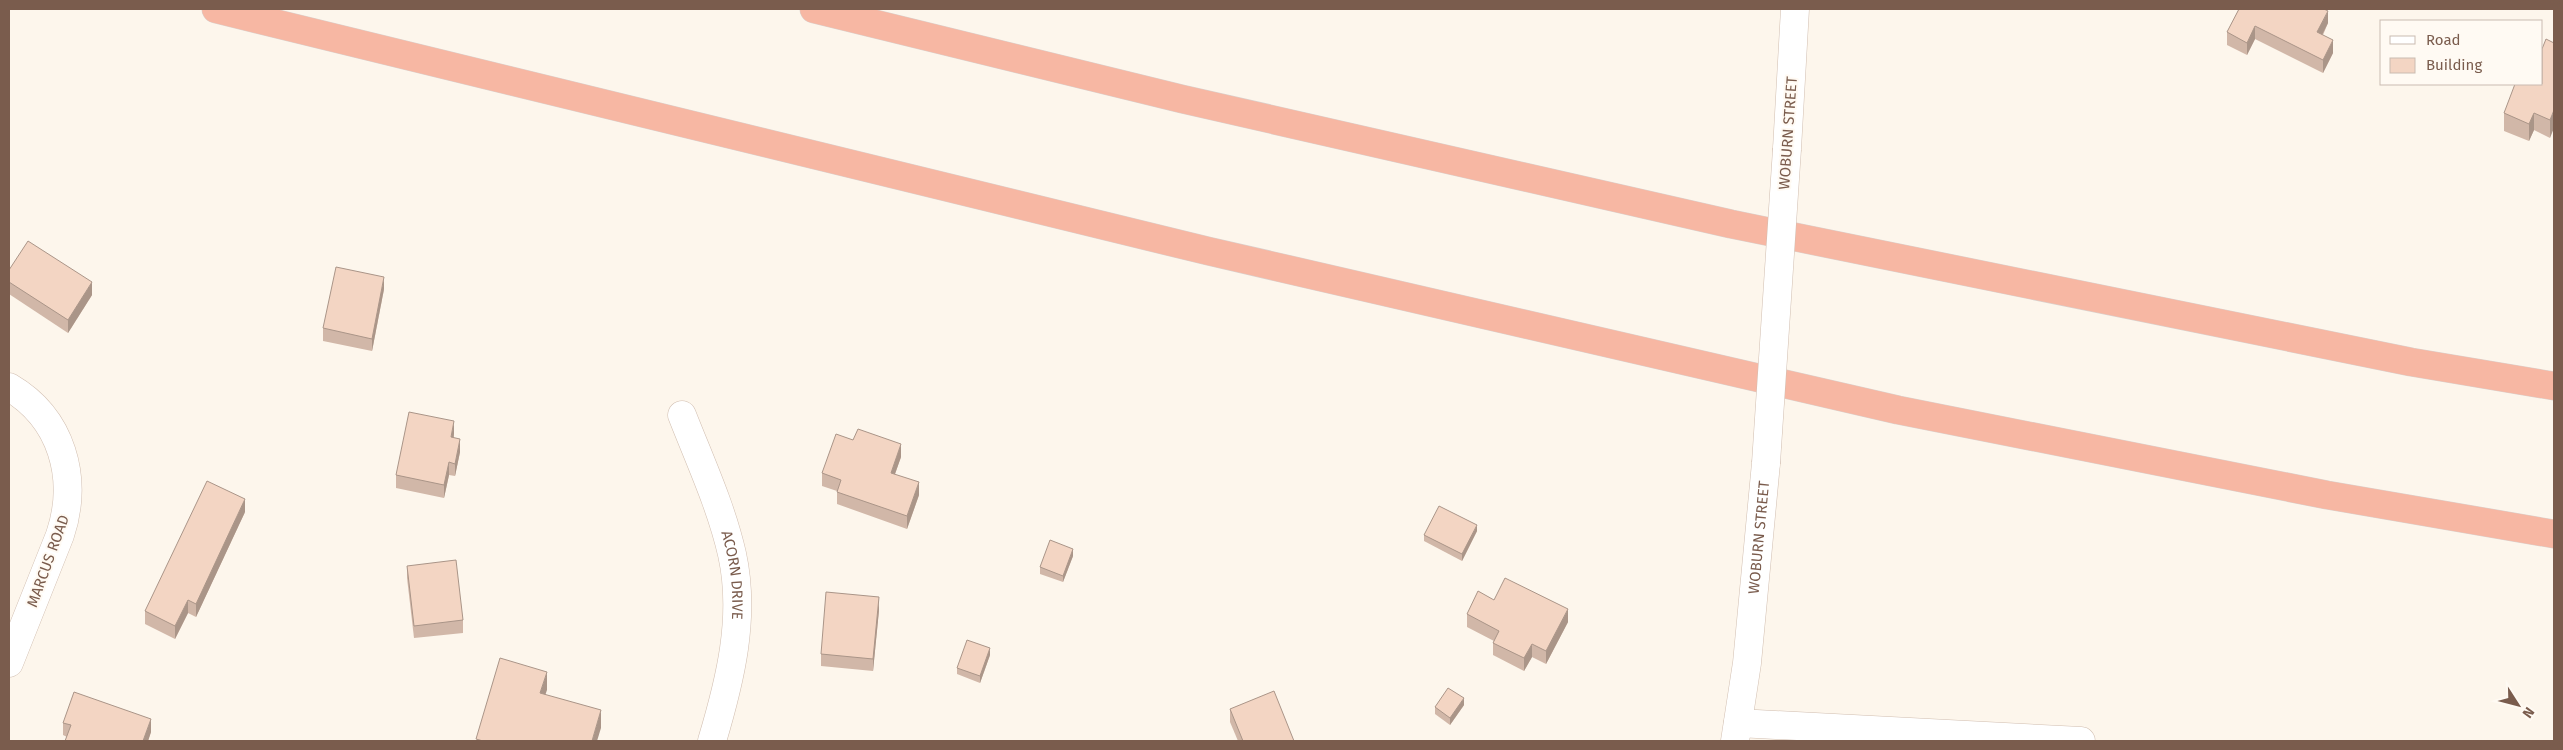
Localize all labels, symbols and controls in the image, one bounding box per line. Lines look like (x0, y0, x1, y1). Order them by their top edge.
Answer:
legend (2380, 20, 2543, 85)
text: Road (2426, 31, 2461, 49)
text: Building (2426, 56, 2482, 74)
street label: WOBURN STREET (1775, 75, 1801, 190)
street label: WOBURN STREET (1745, 480, 1773, 595)
street label: MARCUS ROAD (23, 512, 73, 610)
street label: ACORN DRIVE (717, 529, 746, 620)
north arrow (2493, 680, 2543, 730)
text: N (2519, 704, 2538, 721)

